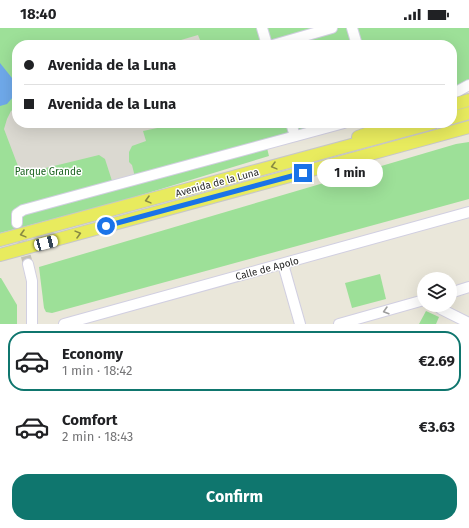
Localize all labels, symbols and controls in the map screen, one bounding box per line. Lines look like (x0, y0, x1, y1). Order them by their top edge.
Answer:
text: 18:40 (20, 5, 56, 23)
text: Avenida de la Luna (48, 56, 176, 74)
text: Avenida de la Luna (48, 95, 176, 113)
callout: 1 min (317, 159, 383, 187)
one-way arrow (271, 162, 277, 170)
route end (294, 164, 312, 182)
text: 1 min (334, 165, 366, 180)
park label: Parque Grande (15, 166, 81, 178)
street label: Avenida de la Luna (174, 166, 260, 200)
one-way arrow (145, 195, 152, 204)
route start (97, 217, 115, 235)
one-way arrow (19, 229, 26, 237)
one-way arrow (74, 230, 81, 239)
car (33, 234, 59, 252)
street label: Calle de Apolo (234, 255, 300, 283)
map controls (417, 272, 457, 312)
button: layers (417, 272, 457, 312)
one-way arrow (383, 306, 390, 315)
icon: car (14, 343, 50, 379)
text: Economy (62, 345, 123, 363)
text: €2.69 (418, 352, 455, 370)
text: 1 min · 18:42 (62, 363, 132, 378)
icon: car (14, 409, 50, 445)
text: Comfort (62, 411, 118, 429)
text: €3.63 (419, 418, 455, 436)
text: 2 min · 18:43 (62, 429, 133, 444)
button: Confirm (12, 474, 457, 520)

